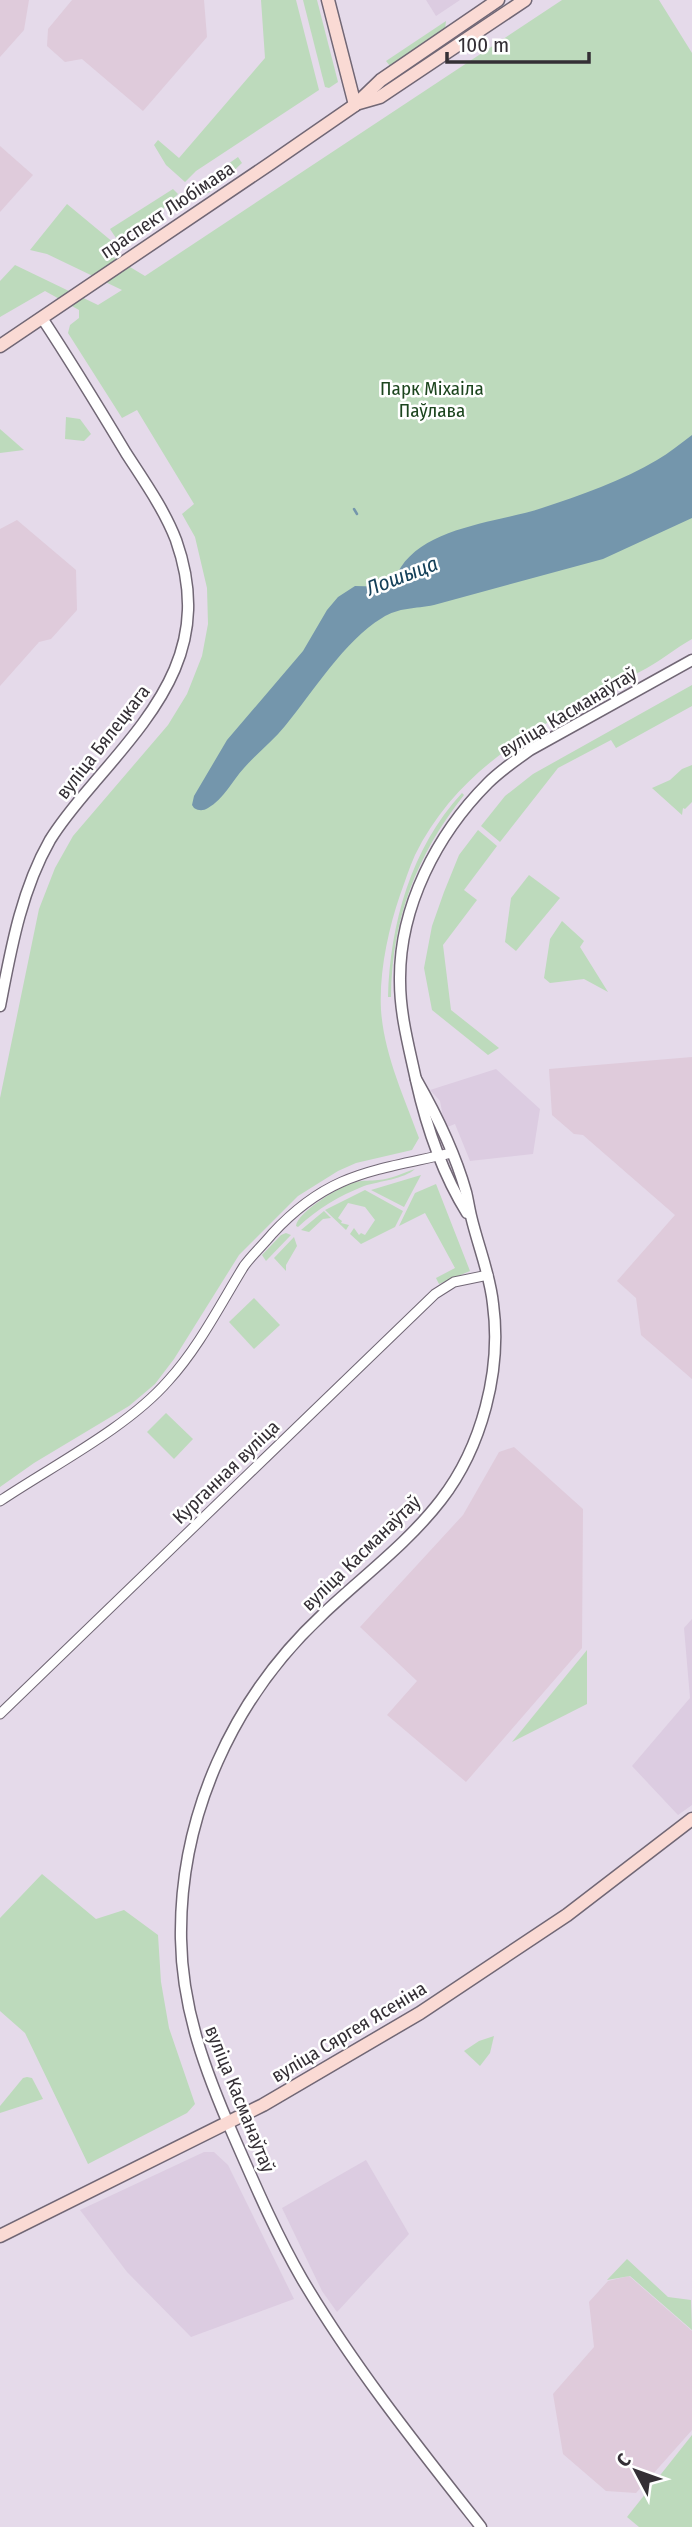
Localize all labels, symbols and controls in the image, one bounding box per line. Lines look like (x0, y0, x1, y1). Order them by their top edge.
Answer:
scale bar (447, 21, 589, 65)
text: 100 m (458, 32, 509, 58)
street label: праспект Любімава (96, 157, 238, 263)
park label: Парк Міхаіла Паўлава (380, 377, 484, 422)
water label: Лошыца (361, 550, 442, 602)
street label: вуліца Касманаўтаў (495, 662, 641, 762)
street label: вуліца Бялецкага (51, 680, 155, 804)
street label: Курганная вуліца (168, 1415, 284, 1529)
street label: вуліца Касманаўтаў (297, 1490, 426, 1616)
street label: вуліца Сяргея Ясеніна (267, 1977, 431, 2087)
street label: вуліца Касманаўтаў (200, 2022, 280, 2176)
north arrow (601, 2436, 671, 2506)
text: С (612, 2449, 636, 2471)

